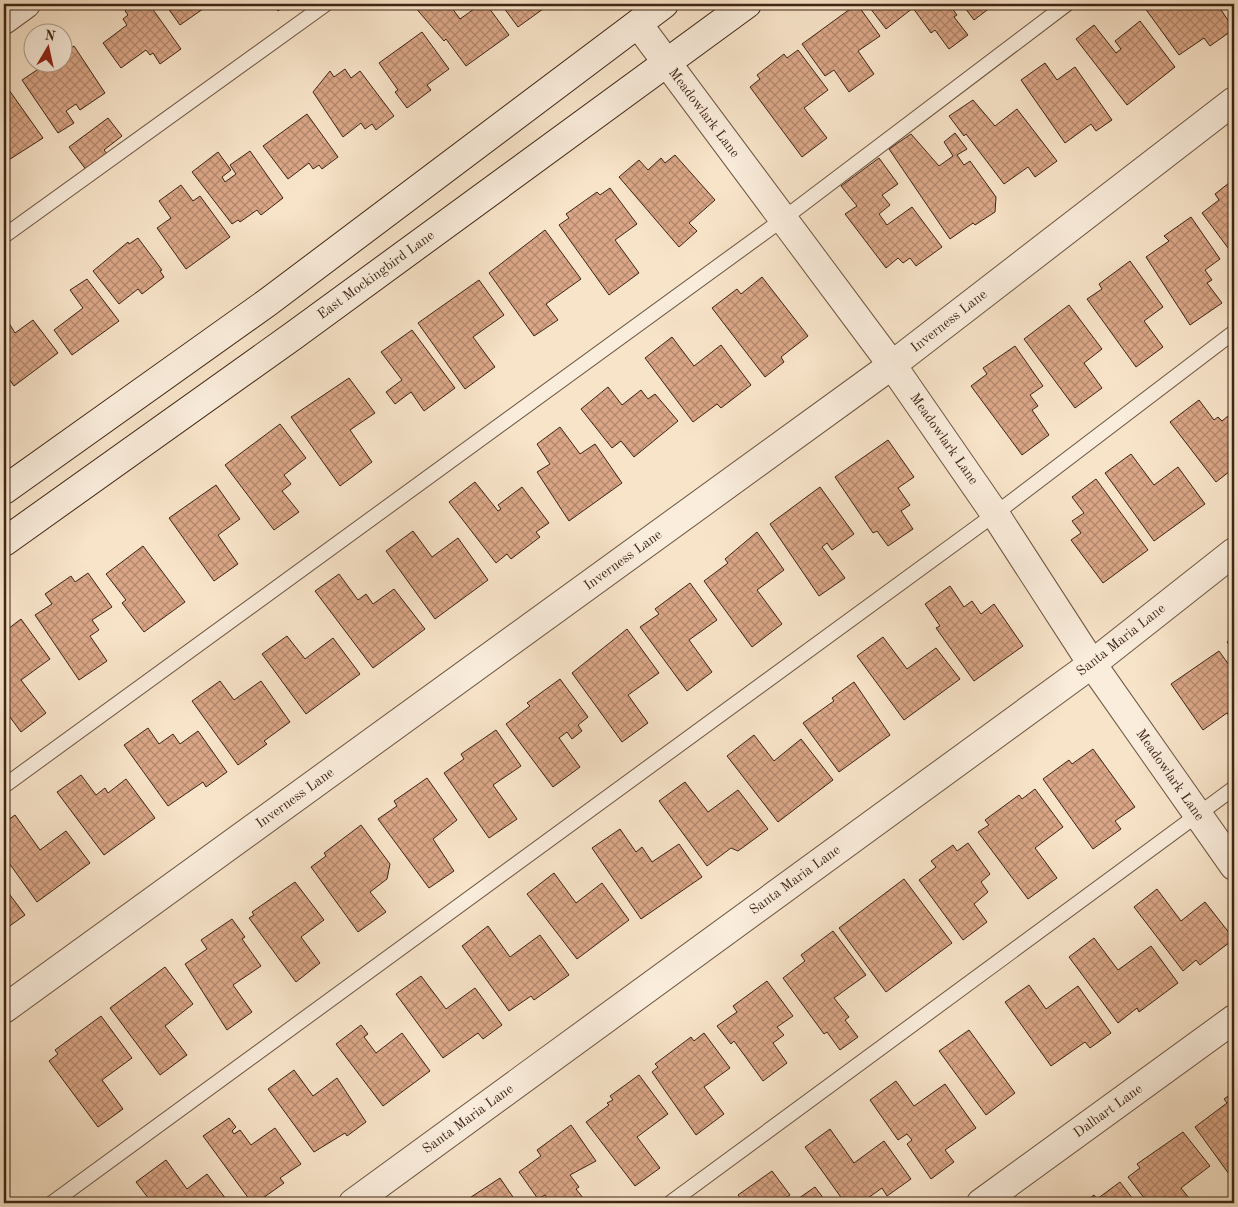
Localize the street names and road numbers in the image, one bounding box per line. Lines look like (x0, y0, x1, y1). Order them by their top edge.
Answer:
street label: Meadowlark Lane (666, 66, 742, 160)
street label: East Mockingbird Lane (315, 228, 437, 322)
street label: Inverness Lane (908, 287, 990, 355)
street label: Meadowlark Lane (907, 391, 981, 487)
street label: Inverness Lane (582, 527, 664, 593)
street label: Santa Maria Lane (1074, 601, 1168, 679)
street label: Meadowlark Lane (1133, 727, 1207, 823)
street label: Inverness Lane (254, 765, 336, 831)
street label: Santa Maria Lane (747, 843, 843, 917)
street label: Santa Maria Lane (420, 1082, 516, 1156)
street label: Dalhart Lane (1071, 1082, 1145, 1140)

